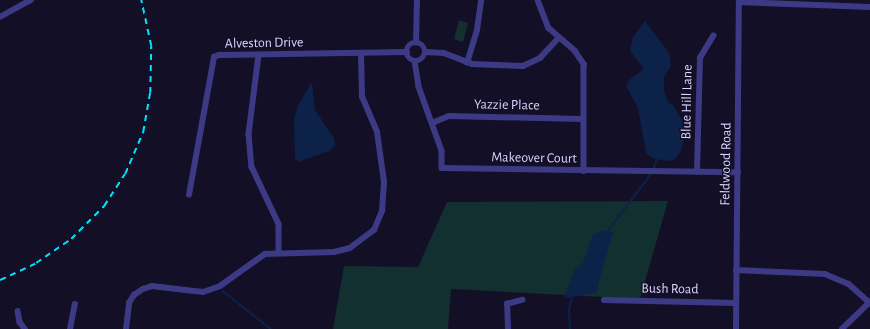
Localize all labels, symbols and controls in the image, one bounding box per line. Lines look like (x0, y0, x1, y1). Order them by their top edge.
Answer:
street label: Alveston Drive (225, 34, 303, 52)
street label: Blue Hill Lane (678, 64, 696, 140)
street label: Yazzie Place (474, 96, 540, 114)
street label: Feldwood Road (717, 122, 735, 206)
street label: Makeover Court (491, 149, 577, 167)
street label: Bush Road (641, 280, 699, 298)

